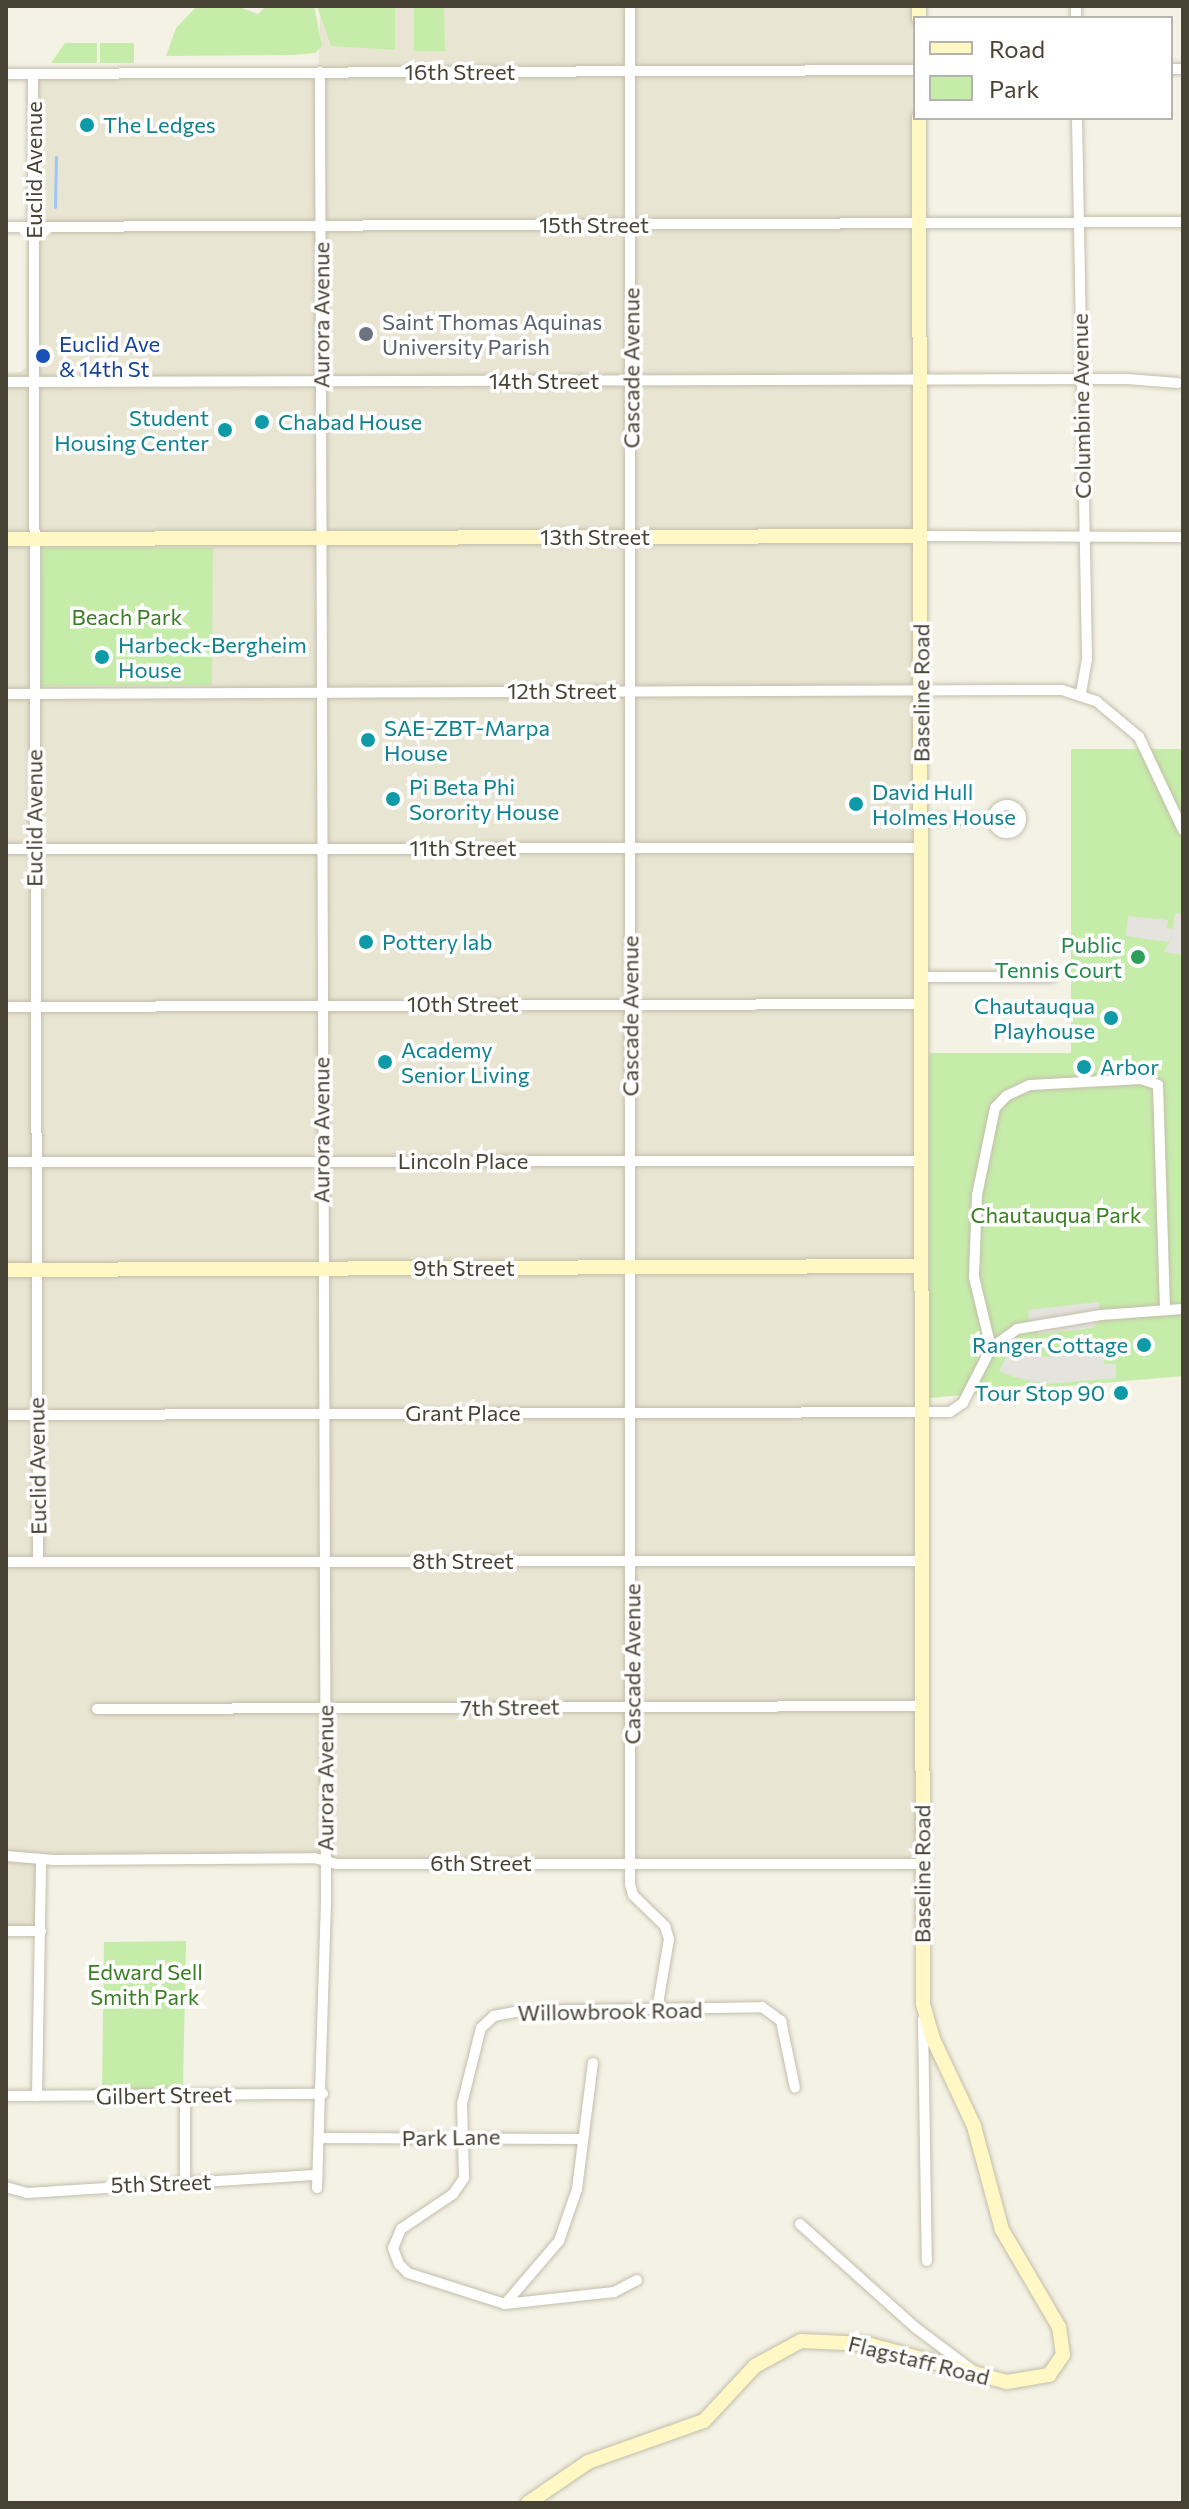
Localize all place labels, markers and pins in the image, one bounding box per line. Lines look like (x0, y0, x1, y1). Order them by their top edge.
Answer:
place label: The Ledges (103, 112, 216, 138)
marker: The Ledges (78, 116, 96, 134)
place label: Saint Thomas Aquinas University Parish (382, 308, 602, 360)
marker: Saint Thomas Aquinas University Parish (357, 325, 375, 343)
place label: Euclid Ave & 14th St (59, 330, 160, 382)
marker: Euclid Ave & 14th St (34, 347, 52, 365)
place label: Student Housing Center (54, 404, 209, 456)
place label: Chabad House (278, 409, 422, 435)
marker: Chabad House (253, 413, 271, 431)
marker: Student Housing Center (216, 421, 234, 439)
place label: Harbeck-Bergheim House (118, 631, 307, 682)
marker: Harbeck-Bergheim House (93, 648, 111, 666)
place label: SAE-ZBT-Marpa House (384, 714, 550, 766)
marker: SAE-ZBT-Marpa House (359, 731, 377, 749)
place label: Pi Beta Phi Sorority House (409, 773, 559, 824)
place label: David Hull Holmes House (872, 778, 1016, 830)
marker: Pi Beta Phi Sorority House (384, 790, 402, 808)
marker: David Hull Holmes House (847, 795, 865, 813)
place label: Pottery lab (382, 929, 492, 955)
place label: Public Tennis Court (995, 931, 1122, 982)
marker: Pottery lab (357, 933, 375, 951)
marker: Public Tennis Court (1129, 948, 1147, 966)
place label: Chautauqua Playhouse (974, 992, 1095, 1044)
marker: Chautauqua Playhouse (1102, 1009, 1120, 1027)
place label: Academy Senior Living (401, 1036, 530, 1088)
marker: Academy Senior Living (376, 1053, 394, 1071)
place label: Arbor (1100, 1054, 1159, 1080)
marker: Arbor (1075, 1058, 1093, 1076)
place label: Ranger Cottage (972, 1332, 1128, 1358)
marker: Ranger Cottage (1135, 1336, 1153, 1354)
place label: Tour Stop 90 (975, 1380, 1105, 1406)
marker: Tour Stop 90 (1112, 1384, 1130, 1402)

